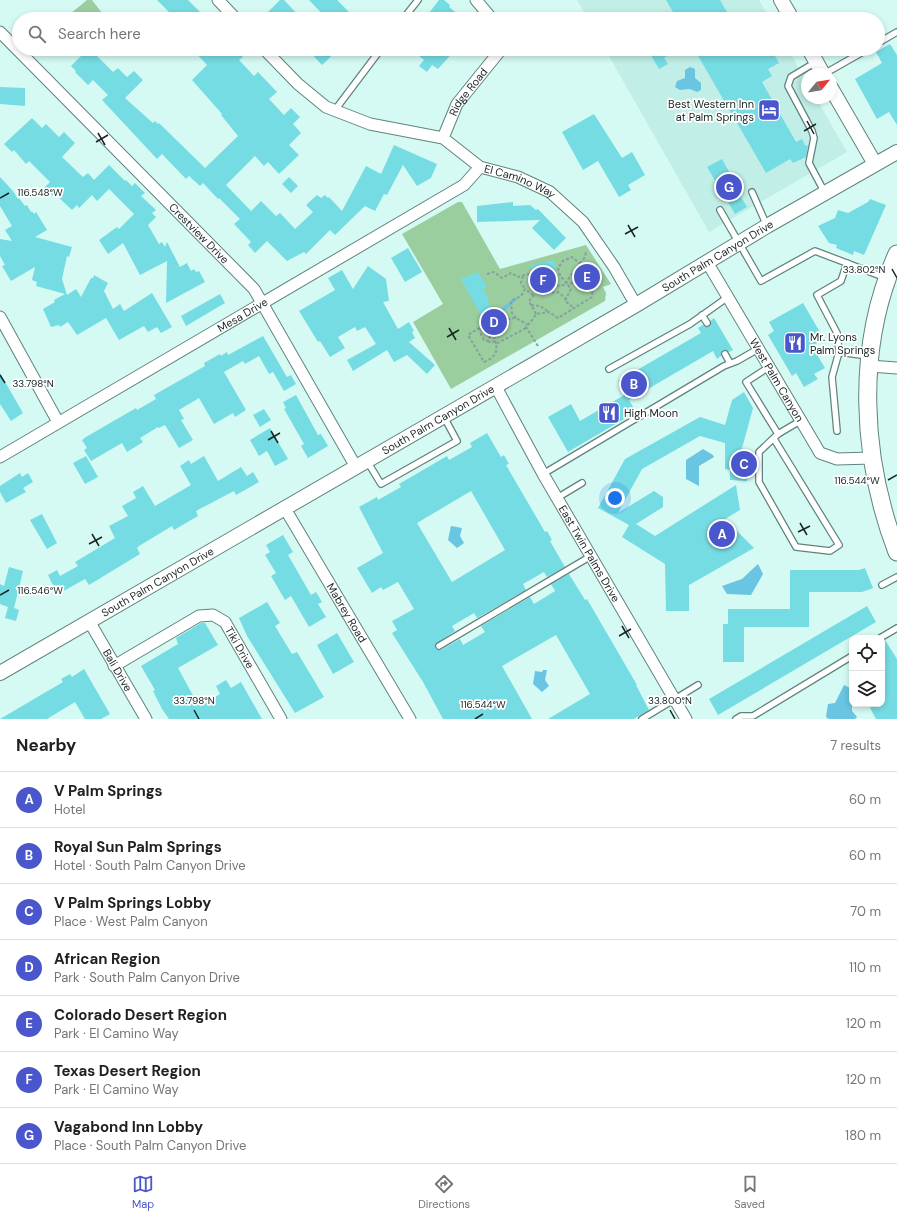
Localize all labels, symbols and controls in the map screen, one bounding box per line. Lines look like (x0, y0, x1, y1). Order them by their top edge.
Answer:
search box (12, 12, 885, 56)
icon: search (26, 23, 48, 45)
text: Search here (58, 24, 141, 44)
street label: Ridge Road (446, 65, 491, 118)
north arrow (801, 68, 837, 104)
place label: Best Western Inn at Palm Springs (668, 97, 754, 124)
hotel icon: Best Western Inn at Palm Springs (756, 97, 782, 123)
street label: El Camino Way (483, 161, 559, 201)
pin: G (716, 172, 742, 202)
text: 116.548°W (17, 186, 63, 199)
street label: Crestview Drive (166, 200, 232, 266)
street label: South Palm Canyon Drive (659, 217, 776, 295)
pin: E (574, 262, 600, 292)
text: 33.802°N (843, 263, 885, 276)
pin: F (530, 265, 556, 295)
street label: Mesa Drive (215, 295, 270, 335)
pin: D (481, 307, 507, 337)
restaurant icon: Mr. Lyons Palm Springs (782, 330, 808, 356)
place label: Mr. Lyons Palm Springs (810, 330, 875, 357)
street label: West Palm Canyon (747, 336, 807, 424)
pin: B (621, 369, 647, 399)
text: 33.798°N (12, 377, 54, 390)
street label: South Palm Canyon Drive (379, 382, 497, 458)
restaurant icon: High Moon (596, 400, 622, 426)
place label: High Moon (624, 406, 678, 420)
pin: C (731, 449, 757, 479)
text: 116.544°W (834, 474, 880, 487)
your location (605, 488, 625, 508)
street label: East Twin Palms Drive (556, 503, 623, 604)
pin: A (709, 519, 735, 549)
street label: South Palm Canyon Drive (99, 544, 216, 620)
street label: Mabrey Road (324, 580, 370, 645)
text: 116.546°W (17, 584, 63, 597)
street label: Tiki Drive (222, 624, 257, 671)
map controls (849, 635, 885, 707)
button: locate (849, 635, 885, 671)
street label: Bali Drive (100, 647, 135, 694)
button: layers (849, 671, 885, 707)
text: 33.798°N (173, 694, 215, 707)
text: 33.800°N (648, 694, 692, 707)
text: 116.544°W (460, 698, 506, 711)
text: Nearby (16, 734, 76, 756)
text: 7 results (830, 737, 881, 754)
text: V Palm Springs (54, 781, 163, 801)
text: A (24, 791, 34, 808)
text: 60 m (849, 791, 881, 808)
text: Hotel (54, 801, 86, 818)
text: Royal Sun Palm Springs (54, 837, 222, 857)
text: B (25, 847, 33, 864)
text: 60 m (849, 847, 881, 864)
text: Hotel · South Palm Canyon Drive (54, 857, 246, 874)
text: V Palm Springs Lobby (54, 893, 211, 913)
text: C (24, 903, 34, 920)
text: 70 m (850, 903, 881, 920)
text: Place · West Palm Canyon (54, 913, 208, 930)
text: African Region (54, 949, 160, 969)
text: D (24, 959, 34, 976)
text: 110 m (849, 959, 881, 976)
text: Park · South Palm Canyon Drive (54, 969, 240, 986)
text: Colorado Desert Region (54, 1005, 227, 1025)
text: E (25, 1015, 33, 1032)
text: 120 m (846, 1015, 881, 1032)
text: Park · El Camino Way (54, 1025, 179, 1042)
text: Texas Desert Region (54, 1061, 201, 1081)
text: F (25, 1071, 33, 1088)
text: 120 m (846, 1071, 881, 1088)
text: Park · El Camino Way (54, 1081, 179, 1098)
text: Vagabond Inn Lobby (54, 1117, 203, 1137)
text: G (24, 1127, 34, 1144)
text: 180 m (845, 1127, 881, 1144)
text: Place · South Palm Canyon Drive (54, 1137, 247, 1154)
tab: Map (132, 1173, 154, 1211)
tab: Directions (418, 1173, 470, 1211)
tab: Saved (734, 1173, 765, 1211)

